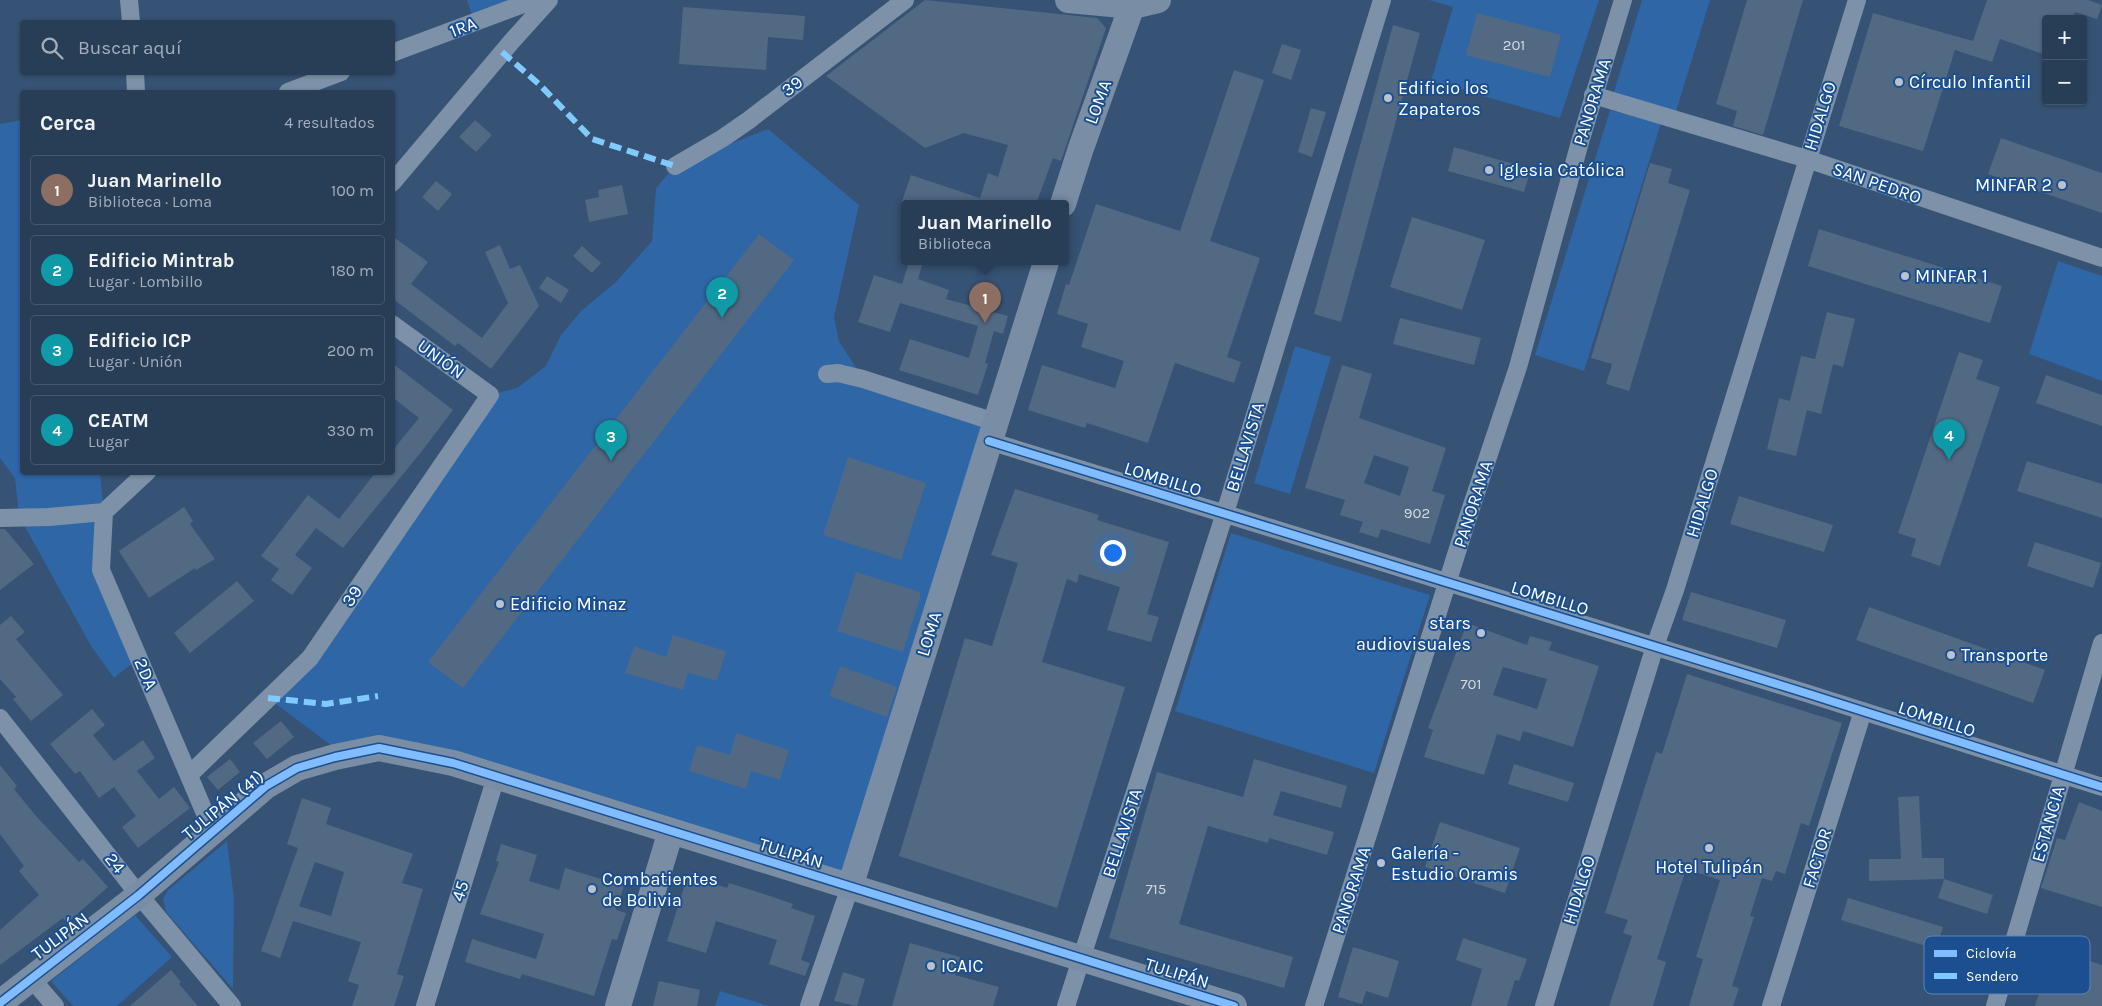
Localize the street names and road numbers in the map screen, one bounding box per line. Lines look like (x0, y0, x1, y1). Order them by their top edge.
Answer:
street label: 1RA (446, 12, 480, 42)
street label: PANORAMA (1568, 56, 1616, 148)
street label: 39 (777, 71, 807, 101)
street label: LOMA (1080, 77, 1116, 127)
street label: HIDALGO (1799, 79, 1841, 153)
street label: SAN PEDRO (1830, 158, 1924, 208)
street label: UNIÓN (413, 334, 470, 383)
street label: BELLAVISTA (1221, 399, 1269, 495)
street label: LOMBILLO (1122, 457, 1204, 501)
street label: PANORAMA (1449, 458, 1497, 550)
street label: HIDALGO (1681, 466, 1723, 540)
street label: LOMBILLO (1509, 576, 1591, 620)
street label: 39 (337, 581, 367, 611)
street label: LOMA (912, 609, 946, 659)
street label: 2DA (129, 655, 163, 693)
street label: LOMBILLO (1896, 696, 1978, 742)
street label: TULIPÁN (41) (177, 764, 268, 845)
street label: ESTANCIA (2027, 783, 2069, 865)
street label: BELLAVISTA (1097, 786, 1147, 880)
street label: FACTOR (1797, 825, 1837, 891)
street label: TULIPÁN (756, 832, 826, 873)
street label: PANORAMA (1327, 844, 1375, 936)
street label: 24 (100, 848, 130, 878)
street label: HIDALGO (1558, 853, 1600, 927)
street label: 45 (447, 878, 473, 904)
street label: TULIPÁN (26, 907, 93, 965)
street label: TULIPÁN (1142, 952, 1212, 993)

